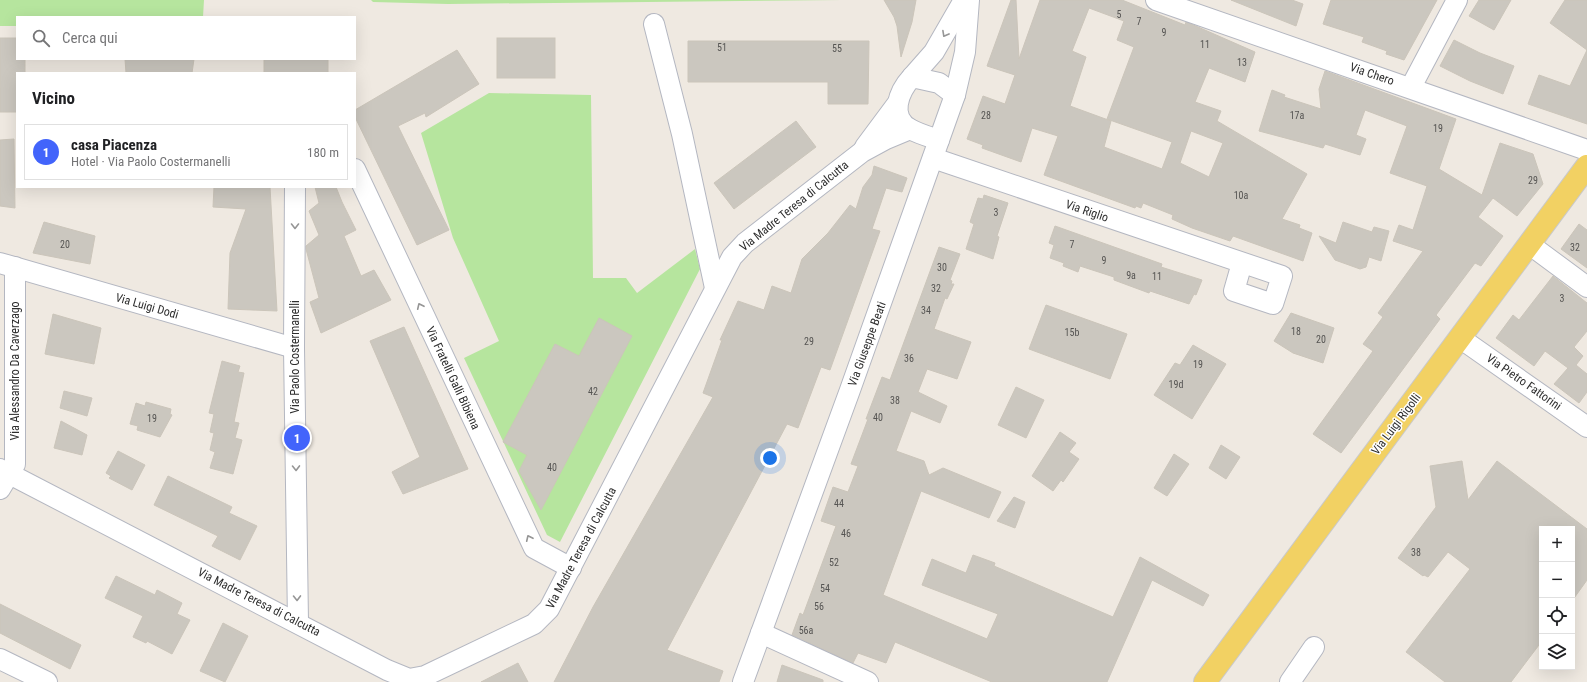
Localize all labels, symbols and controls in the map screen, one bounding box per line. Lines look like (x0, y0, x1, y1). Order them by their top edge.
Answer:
house number: 5 (1117, 9, 1122, 20)
search box (16, 16, 356, 60)
house number: 7 (1137, 16, 1142, 27)
icon: search (30, 27, 52, 49)
house number: 9 (1162, 27, 1167, 38)
text: Cerca qui (62, 29, 118, 47)
one-way arrow (943, 30, 950, 37)
house number: 11 (1200, 39, 1210, 50)
house number: 51 (717, 42, 727, 53)
house number: 55 (832, 43, 842, 54)
house number: 13 (1237, 57, 1247, 68)
street label: Via Chero (1348, 60, 1396, 88)
text: Vicino (32, 88, 75, 108)
house number: 28 (981, 110, 991, 121)
house number: 17a (1290, 110, 1305, 121)
house number: 19 (1433, 123, 1443, 134)
text: casa Piacenza (71, 136, 157, 154)
text: 1 (43, 145, 49, 160)
text: 180 m (307, 145, 339, 160)
text: Hotel · Via Paolo Costermanelli (71, 154, 231, 169)
street label: Via Madre Teresa di Calcutta (737, 158, 851, 254)
house number: 29 (1528, 175, 1538, 186)
house number: 10a (1234, 190, 1249, 201)
street label: Via Riglio (1064, 197, 1110, 225)
house number: 3 (994, 207, 999, 218)
one-way arrow (291, 223, 299, 229)
house number: 20 (60, 239, 70, 250)
house number: 7 (1070, 239, 1075, 250)
house number: 32 (1570, 242, 1580, 253)
house number: 9 (1102, 255, 1107, 266)
house number: 30 (937, 262, 947, 273)
house number: 9a (1126, 270, 1136, 281)
house number: 11 (1152, 271, 1162, 282)
house number: 32 (931, 283, 941, 294)
street label: Via Luigi Dodi (114, 290, 180, 322)
house number: 3 (1560, 293, 1565, 304)
street label: Via Paolo Costermanelli (288, 300, 302, 414)
street label: Via Giuseppe Beati (845, 300, 889, 388)
street label: Via Alessandro Da Caverzago (8, 301, 22, 441)
one-way arrow (417, 303, 425, 311)
house number: 34 (921, 305, 931, 316)
street label: Via Fratelli Galli Bibiena (423, 324, 483, 432)
house number: 18 (1291, 326, 1301, 337)
house number: 15b (1065, 327, 1079, 338)
house number: 20 (1316, 334, 1326, 345)
house number: 29 (804, 336, 814, 347)
street label: Via Pietro Fattorini (1484, 351, 1564, 413)
house number: 36 (904, 353, 914, 364)
house number: 19 (1193, 359, 1203, 370)
house number: 19d (1169, 379, 1183, 390)
house number: 42 (588, 386, 598, 397)
street label: Via Luigi Rigolli (1369, 391, 1423, 457)
house number: 38 (890, 395, 900, 406)
house number: 40 (873, 412, 883, 423)
house number: 19 (147, 413, 157, 424)
pin: 1 (284, 423, 310, 453)
your location (760, 448, 780, 468)
house number: 40 (547, 462, 557, 473)
one-way arrow (292, 465, 300, 471)
street label: Via Madre Teresa di Calcutta (543, 485, 619, 611)
house number: 44 (834, 498, 844, 509)
map controls (1539, 526, 1575, 670)
button: + (1539, 526, 1575, 562)
house number: 46 (841, 528, 851, 539)
one-way arrow (526, 535, 534, 542)
house number: 38 (1411, 547, 1421, 558)
house number: 52 (829, 557, 839, 568)
button: − (1539, 562, 1575, 598)
street label: Via Madre Teresa di Calcutta (195, 565, 323, 639)
house number: 54 (820, 583, 830, 594)
one-way arrow (293, 595, 302, 601)
button: locate (1539, 598, 1575, 634)
house number: 56 (814, 601, 824, 612)
house number: 56a (799, 625, 814, 636)
button: layers (1539, 634, 1575, 670)

